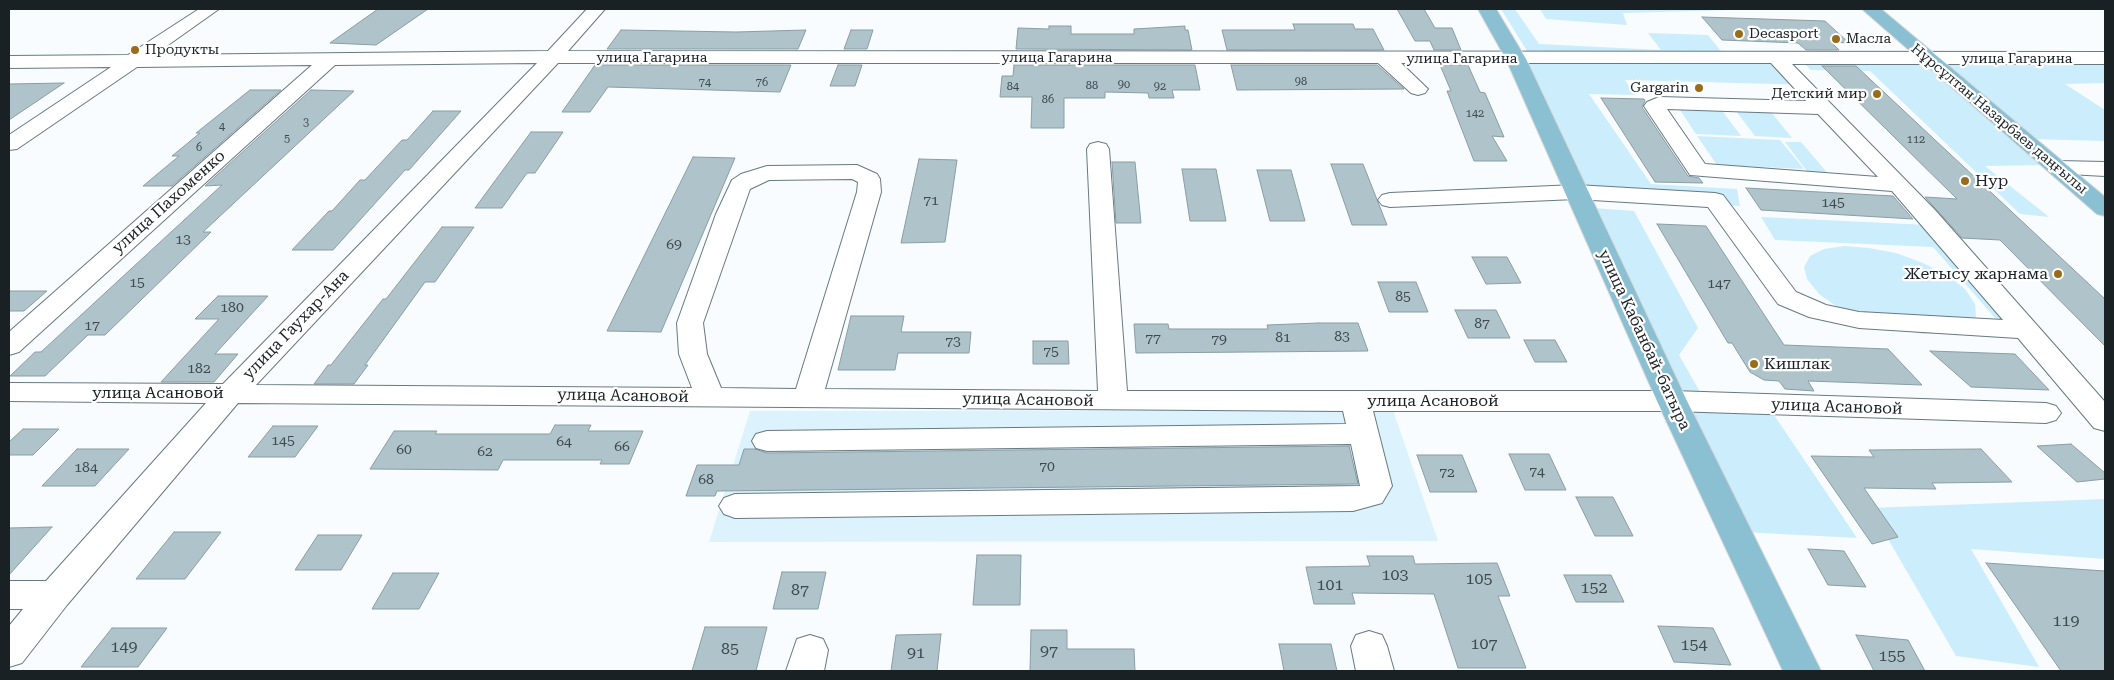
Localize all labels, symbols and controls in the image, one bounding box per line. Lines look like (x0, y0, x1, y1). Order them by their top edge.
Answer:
place label: Decasport (1749, 26, 1819, 42)
marker: Decasport (1733, 28, 1745, 40)
place label: Масла (1846, 31, 1891, 47)
marker: Масла (1830, 33, 1842, 45)
street label: Нұрсұлтан Назарбаев даңғылы (1908, 40, 2090, 198)
place label: Продукты (145, 42, 219, 58)
marker: Продукты (129, 44, 141, 56)
street label: улица Гагарина (597, 50, 707, 66)
street label: улица Гагарина (1002, 50, 1112, 66)
street label: улица Гагарина (1407, 51, 1517, 67)
street label: улица Гагарина (1962, 51, 2072, 67)
house number: 98 (1295, 75, 1307, 89)
house number: 74 (699, 76, 711, 90)
house number: 76 (756, 76, 768, 90)
house number: 90 (1118, 78, 1130, 92)
house number: 88 (1086, 79, 1098, 93)
house number: 84 (1007, 80, 1019, 94)
house number: 92 (1154, 80, 1166, 94)
place label: Gargarin (1630, 80, 1689, 96)
marker: Gargarin (1693, 82, 1705, 94)
place label: Детский мир (1772, 86, 1867, 102)
marker: Детский мир (1871, 88, 1883, 100)
house number: 86 (1042, 93, 1054, 107)
house number: 142 (1466, 107, 1484, 121)
house number: 3 (303, 116, 309, 130)
house number: 4 (219, 120, 225, 134)
house number: 5 (284, 132, 290, 146)
house number: 112 (1907, 133, 1925, 147)
house number: 6 (196, 141, 202, 155)
street label: улица Пахоменко (109, 146, 229, 258)
place label: Нур (1975, 171, 2008, 191)
marker: Нур (1959, 175, 1971, 187)
house number: 71 (923, 193, 939, 209)
house number: 145 (1821, 195, 1845, 211)
house number: 13 (175, 232, 191, 248)
house number: 69 (666, 237, 682, 253)
street label: улица Кабанбай-батыра (1594, 247, 1694, 433)
place label: Жетысу жарнама (1904, 264, 2048, 284)
street label: улица Гаухар-Ана (239, 266, 353, 384)
marker: Жетысу жарнама (2052, 268, 2064, 280)
house number: 15 (129, 275, 145, 291)
house number: 147 (1707, 276, 1731, 292)
house number: 85 (1395, 289, 1411, 305)
house number: 180 (220, 300, 244, 316)
house number: 87 (1474, 316, 1490, 332)
house number: 17 (84, 318, 100, 334)
house number: 83 (1334, 329, 1350, 345)
house number: 81 (1275, 330, 1291, 346)
house number: 77 (1145, 331, 1161, 347)
house number: 79 (1211, 332, 1227, 348)
house number: 73 (945, 334, 961, 350)
house number: 75 (1043, 344, 1059, 360)
place label: Кишлак (1764, 354, 1830, 374)
marker: Кишлак (1748, 358, 1760, 370)
house number: 182 (187, 361, 211, 377)
street label: улица Асановой (92, 383, 224, 403)
street label: улица Асановой (557, 385, 689, 407)
street label: улица Асановой (962, 389, 1094, 411)
street label: улица Асановой (1367, 391, 1499, 411)
street label: улица Асановой (1771, 395, 1903, 419)
house number: 145 (271, 433, 295, 449)
house number: 64 (556, 434, 572, 450)
house number: 66 (614, 439, 630, 455)
house number: 60 (396, 442, 412, 458)
house number: 62 (477, 444, 493, 460)
house number: 70 (1039, 459, 1055, 475)
house number: 184 (74, 460, 98, 476)
house number: 74 (1529, 464, 1545, 480)
house number: 72 (1439, 465, 1455, 481)
house number: 68 (698, 472, 714, 488)
house number: 103 (1382, 565, 1408, 585)
house number: 105 (1466, 569, 1492, 589)
house number: 101 (1317, 575, 1343, 595)
house number: 152 (1581, 578, 1607, 598)
house number: 87 (791, 580, 809, 600)
house number: 119 (2053, 611, 2079, 631)
house number: 107 (1471, 634, 1497, 654)
house number: 154 (1681, 635, 1707, 655)
house number: 149 (111, 637, 137, 657)
house number: 85 (721, 639, 739, 659)
house number: 97 (1040, 641, 1058, 661)
house number: 91 (907, 643, 925, 663)
house number: 155 (1879, 646, 1905, 666)

